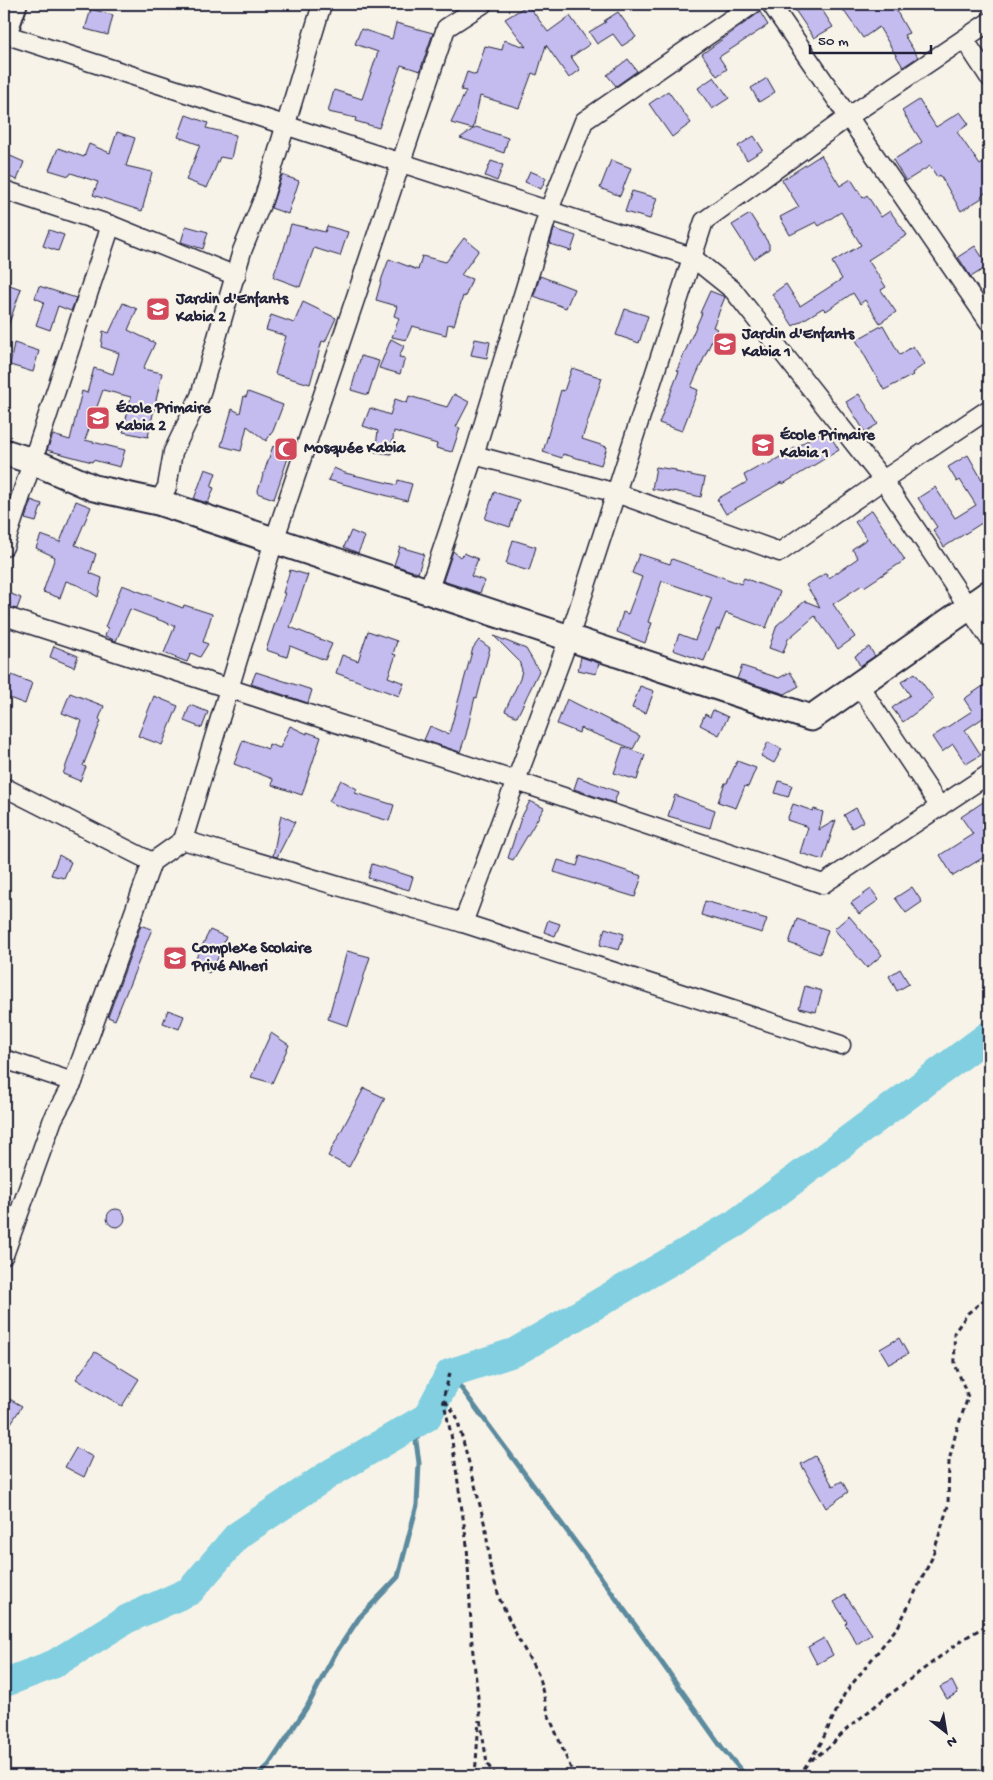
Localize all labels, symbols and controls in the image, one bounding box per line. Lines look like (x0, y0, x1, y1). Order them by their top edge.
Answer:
scale bar (810, 22, 932, 54)
text: 50 m (818, 33, 849, 51)
place label: Jardin d'Enfants Kabia 2 (175, 290, 289, 328)
school or university icon: Jardin d'Enfants Kabia 2 (145, 296, 171, 322)
place label: Jardin d'Enfants Kabia 1 (741, 325, 855, 363)
school or university icon: Jardin d'Enfants Kabia 1 (712, 331, 738, 357)
place label: École Primaire Kabia 2 (115, 399, 212, 437)
school or university icon: École Primaire Kabia 2 (85, 405, 111, 431)
place label: École Primaire Kabia 1 (779, 426, 876, 464)
school or university icon: École Primaire Kabia 1 (750, 432, 776, 458)
mosque icon: Mosquée Kabia (273, 436, 299, 462)
place label: Mosquée Kabia (304, 440, 406, 459)
place label: Complexe Scolaire Privé Alheri (191, 940, 312, 977)
school or university icon: Complexe Scolaire Privé Alheri (162, 945, 188, 971)
north arrow (920, 1708, 970, 1758)
text: N (943, 1731, 960, 1751)

